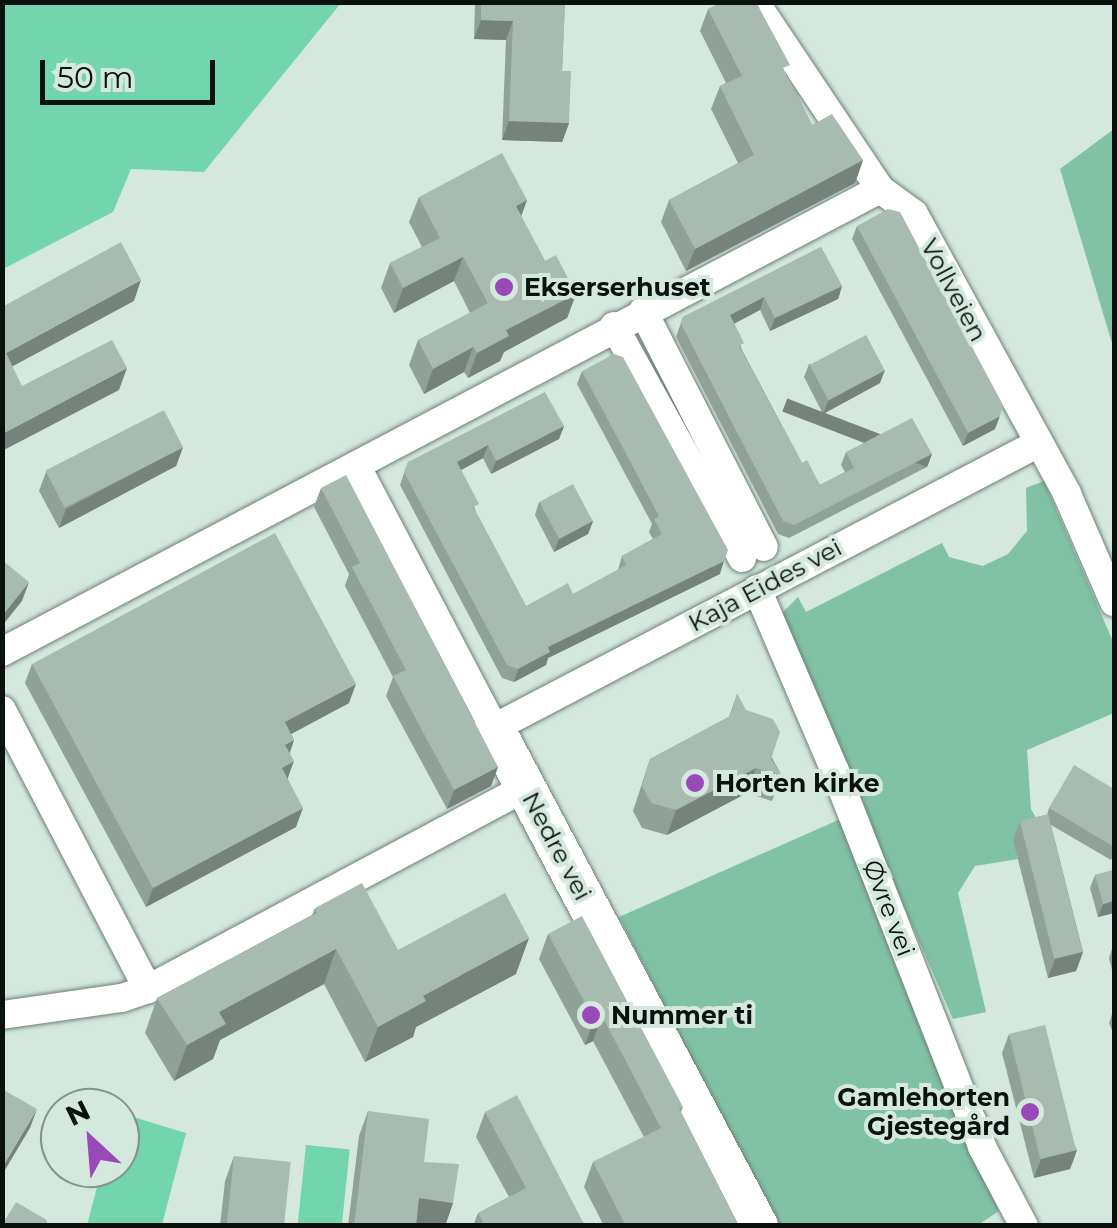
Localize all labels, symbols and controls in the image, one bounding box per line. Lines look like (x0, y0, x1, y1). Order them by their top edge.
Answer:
scale bar (45, 40, 220, 102)
text: 50 m (57, 59, 134, 96)
street label: Vollveien (914, 233, 994, 347)
place label: Ekserserhuset (524, 272, 711, 302)
marker: Ekserserhuset (493, 276, 515, 298)
street label: Kaja Eides vei (683, 532, 847, 638)
place label: Horten kirke (715, 768, 879, 798)
marker: Horten kirke (684, 772, 706, 794)
street label: Nedre vei (516, 787, 598, 905)
street label: Øvre vei (857, 856, 921, 960)
place label: Nummer ti (611, 1000, 753, 1030)
marker: Nummer ti (580, 1004, 602, 1026)
place label: Gamlehorten Gjestegård (837, 1083, 1010, 1142)
north arrow (40, 1088, 140, 1188)
text: N (60, 1093, 95, 1133)
marker: Gamlehorten Gjestegård (1019, 1101, 1041, 1123)

